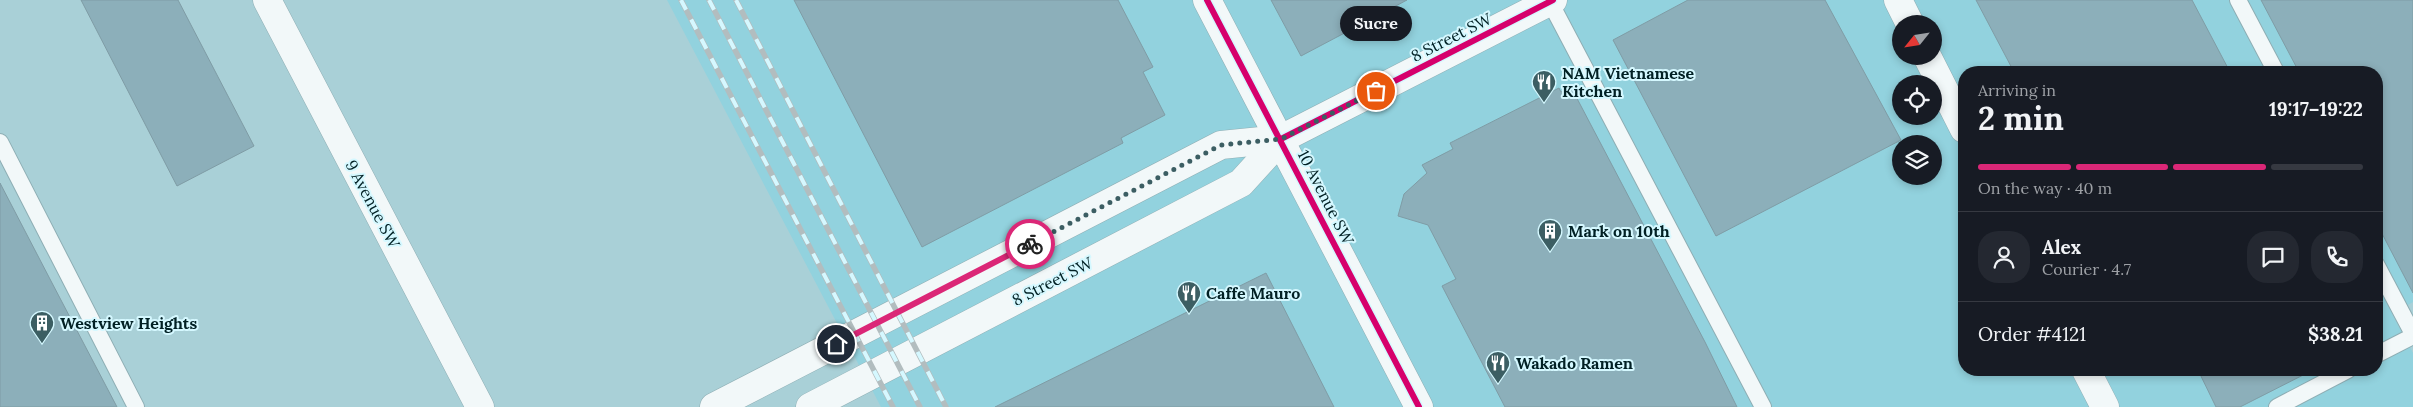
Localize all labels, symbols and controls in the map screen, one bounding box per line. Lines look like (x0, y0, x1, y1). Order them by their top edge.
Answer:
callout: Sucre (1340, 6, 1412, 41)
street label: 8 Street SW (1407, 8, 1496, 66)
text: Sucre (1354, 13, 1398, 33)
north arrow (1892, 15, 1942, 65)
map controls (1892, 15, 1942, 185)
place label: NAM Vietnamese Kitchen (1562, 63, 1695, 101)
restaurant icon: NAM Vietnamese Kitchen (1531, 69, 1557, 103)
pin (1355, 70, 1397, 112)
button: locate (1892, 75, 1942, 125)
icon: bag (1362, 77, 1390, 105)
text: Arriving in (1978, 80, 2056, 100)
text: 19:17–19:22 (2269, 97, 2363, 121)
text: 2 min (1978, 98, 2064, 139)
button: layers (1892, 135, 1942, 185)
street label: 10 Avenue SW (1294, 146, 1359, 249)
street label: 9 Avenue SW (341, 156, 405, 252)
text: On the way · 40 m (1978, 178, 2112, 198)
building icon: Mark on 10th (1537, 218, 1563, 252)
courier (1005, 219, 1055, 269)
place label: Mark on 10th (1568, 221, 1670, 241)
icon: bike (1016, 230, 1044, 258)
button: person (1978, 231, 2030, 283)
button: chat (2247, 231, 2299, 283)
button: phone (2311, 231, 2363, 283)
text: Alex (2042, 235, 2081, 259)
street label: 8 Street SW (1008, 252, 1097, 310)
text: Courier · 4.7 (2042, 259, 2131, 279)
restaurant icon: Caffe Mauro (1176, 280, 1202, 314)
place label: Caffe Mauro (1206, 283, 1300, 303)
building icon: Westview Heights (29, 310, 55, 344)
place label: Westview Heights (60, 313, 197, 333)
text: Order #4121 (1978, 322, 2086, 346)
text: $38.21 (2308, 322, 2363, 346)
pin (815, 323, 857, 365)
icon: home (822, 330, 850, 358)
restaurant icon: Wakado Ramen (1485, 350, 1511, 384)
place label: Wakado Ramen (1516, 353, 1633, 373)

